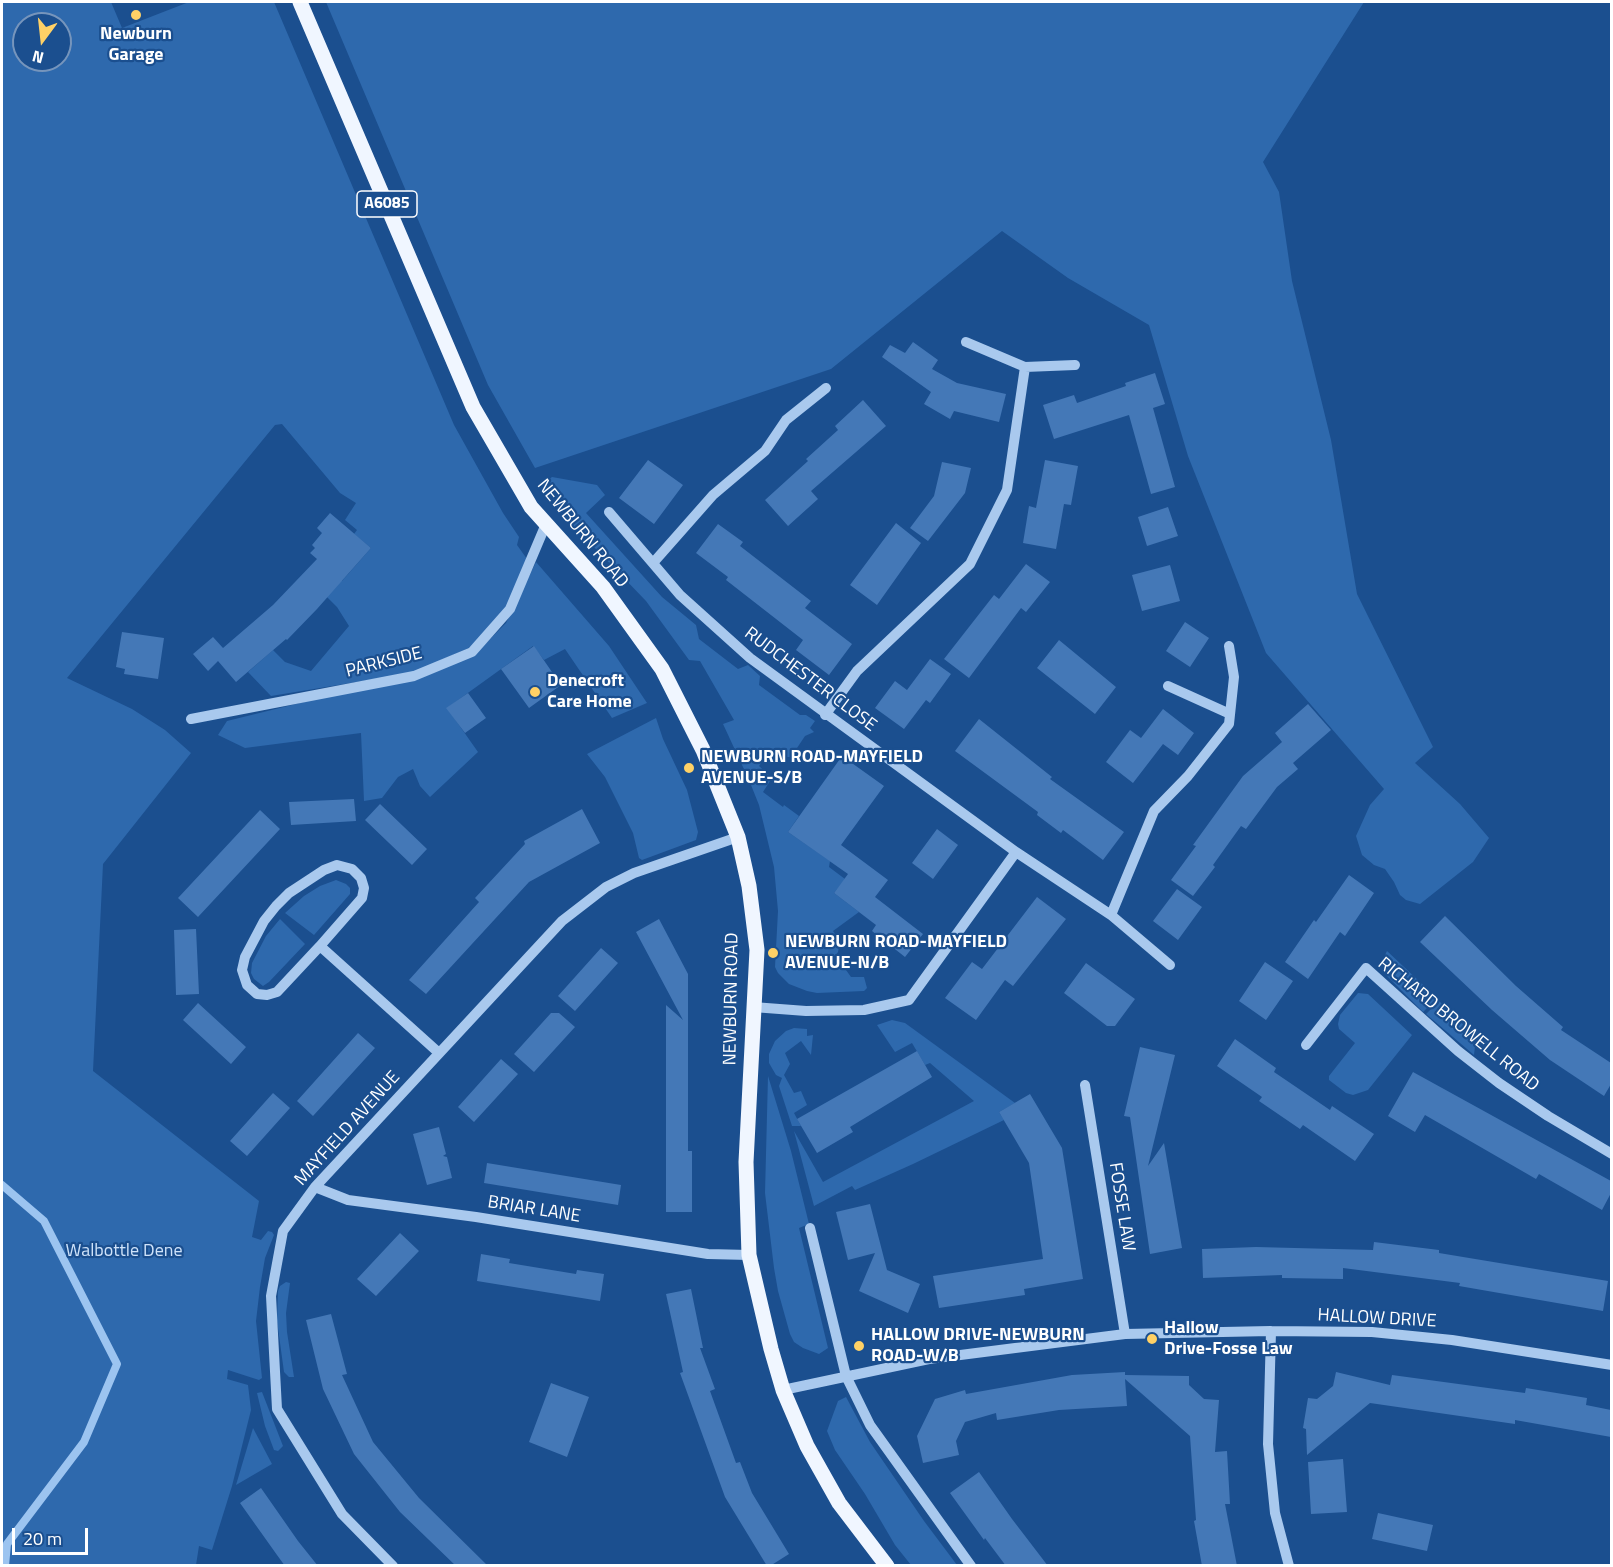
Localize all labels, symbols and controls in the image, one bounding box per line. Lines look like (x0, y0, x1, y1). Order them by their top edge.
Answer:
marker: Newburn Garage (129, 8, 143, 22)
north arrow (12, 12, 72, 72)
place label: Newburn Garage (100, 24, 172, 66)
text: N (29, 44, 46, 70)
road number: A6085 (357, 191, 417, 217)
street label: NEWBURN ROAD (532, 476, 632, 592)
street label: RUDCHESTER CLOSE (740, 623, 880, 737)
street label: PARKSIDE (344, 643, 424, 683)
place label: Denecroft Care Home (547, 671, 632, 714)
marker: Denecroft Care Home (528, 685, 542, 699)
place label: NEWBURN ROAD-MAYFIELD AVENUE-S/B (701, 747, 923, 789)
marker: NEWBURN ROAD-MAYFIELD AVENUE-S/B (682, 761, 696, 775)
street label: NEWBURN ROAD (720, 932, 744, 1066)
place label: NEWBURN ROAD-MAYFIELD AVENUE-N/B (785, 932, 1007, 974)
marker: NEWBURN ROAD-MAYFIELD AVENUE-N/B (766, 946, 780, 960)
street label: RICHARD BROWELL ROAD (1373, 953, 1543, 1097)
street label: MAYFIELD AVENUE (291, 1067, 405, 1191)
street label: FOSSE LAW (1103, 1161, 1139, 1253)
street label: BRIAR LANE (486, 1192, 582, 1228)
park label: Walbottle Dene (65, 1241, 183, 1263)
street label: HALLOW DRIVE (1317, 1305, 1437, 1333)
place label: Hallow Drive-Fosse Law (1164, 1318, 1293, 1360)
place label: HALLOW DRIVE-NEWBURN ROAD-W/B (871, 1325, 1085, 1368)
marker: Hallow Drive-Fosse Law (1145, 1332, 1159, 1346)
marker: HALLOW DRIVE-NEWBURN ROAD-W/B (852, 1339, 866, 1353)
scale bar (15, 1516, 92, 1554)
text: 20 m (23, 1525, 62, 1552)

